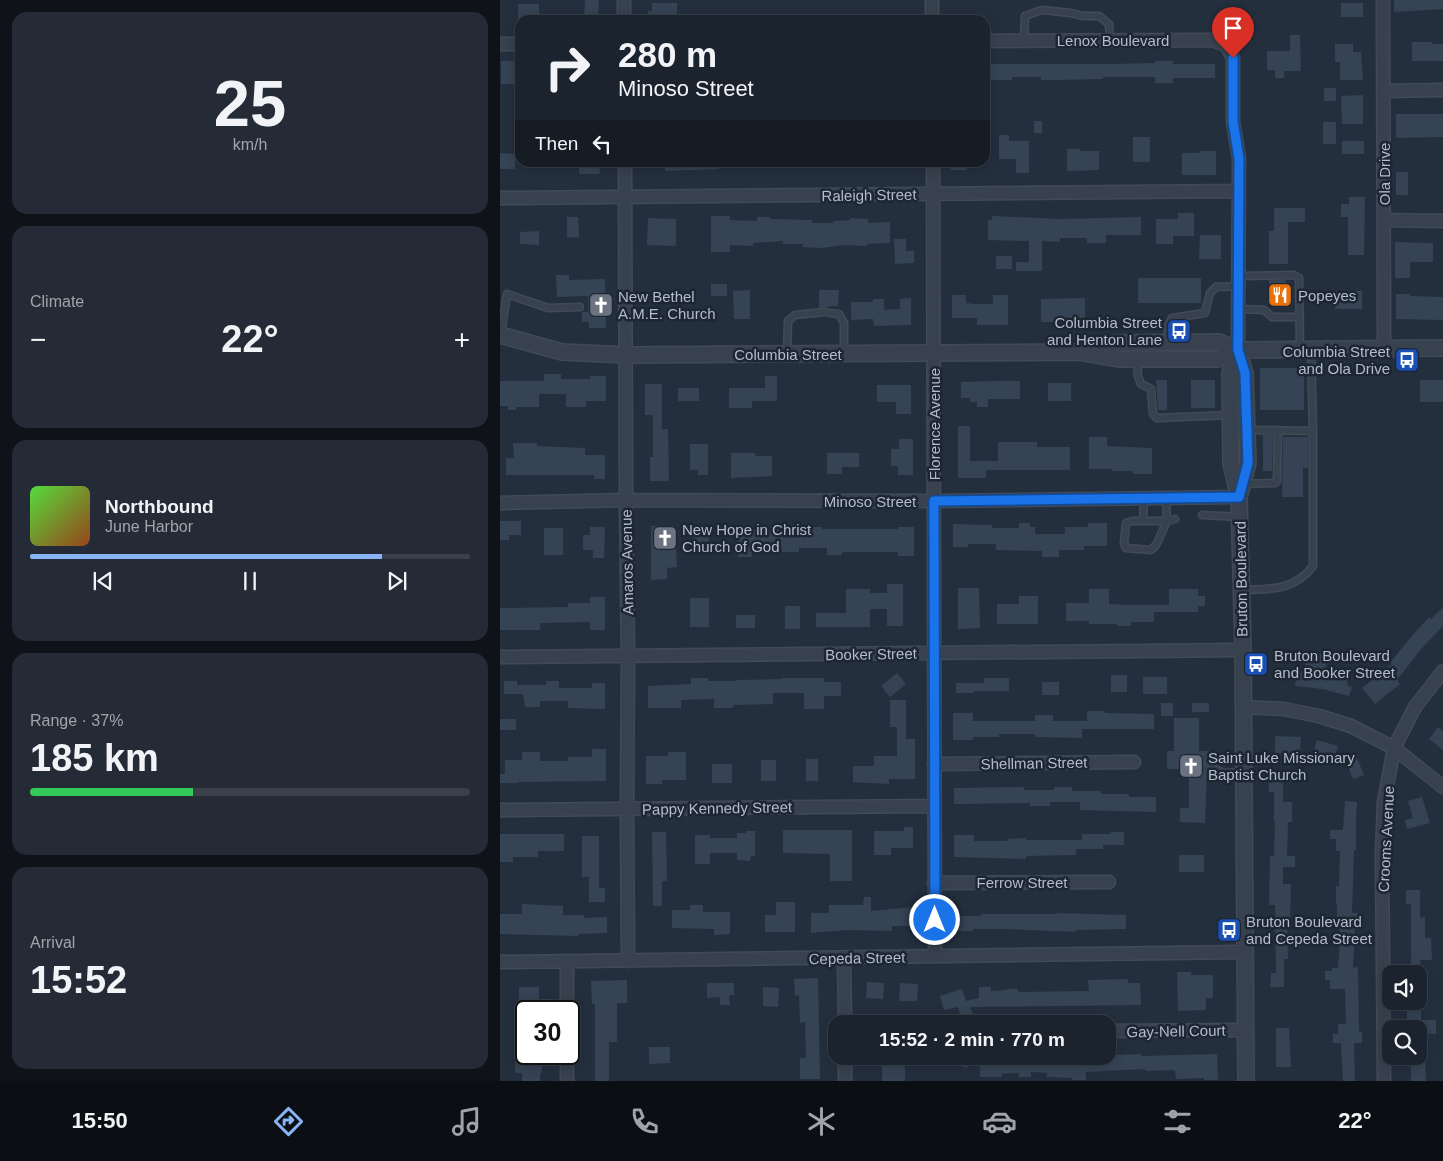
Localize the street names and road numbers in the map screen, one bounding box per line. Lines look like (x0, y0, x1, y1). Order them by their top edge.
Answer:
street label: Lenox Boulevard (1057, 32, 1169, 49)
street label: Ola Drive (1376, 143, 1393, 205)
street label: Raleigh Street (821, 186, 917, 204)
street label: Columbia Street (734, 346, 843, 363)
street label: Florence Avenue (926, 368, 943, 480)
street label: Minoso Street (824, 493, 917, 510)
street label: Amaros Avenue (618, 509, 636, 615)
street label: Bruton Boulevard (1231, 521, 1251, 637)
street label: Booker Street (825, 645, 918, 663)
street label: Shellman Street (980, 754, 1088, 772)
street label: Crooms Avenue (1375, 785, 1397, 893)
street label: Pappy Kennedy Street (642, 798, 793, 818)
street label: Ferrow Street (977, 874, 1068, 891)
street label: Cepeda Street (808, 949, 906, 967)
street label: Gay-Nell Court (1126, 1022, 1227, 1040)

